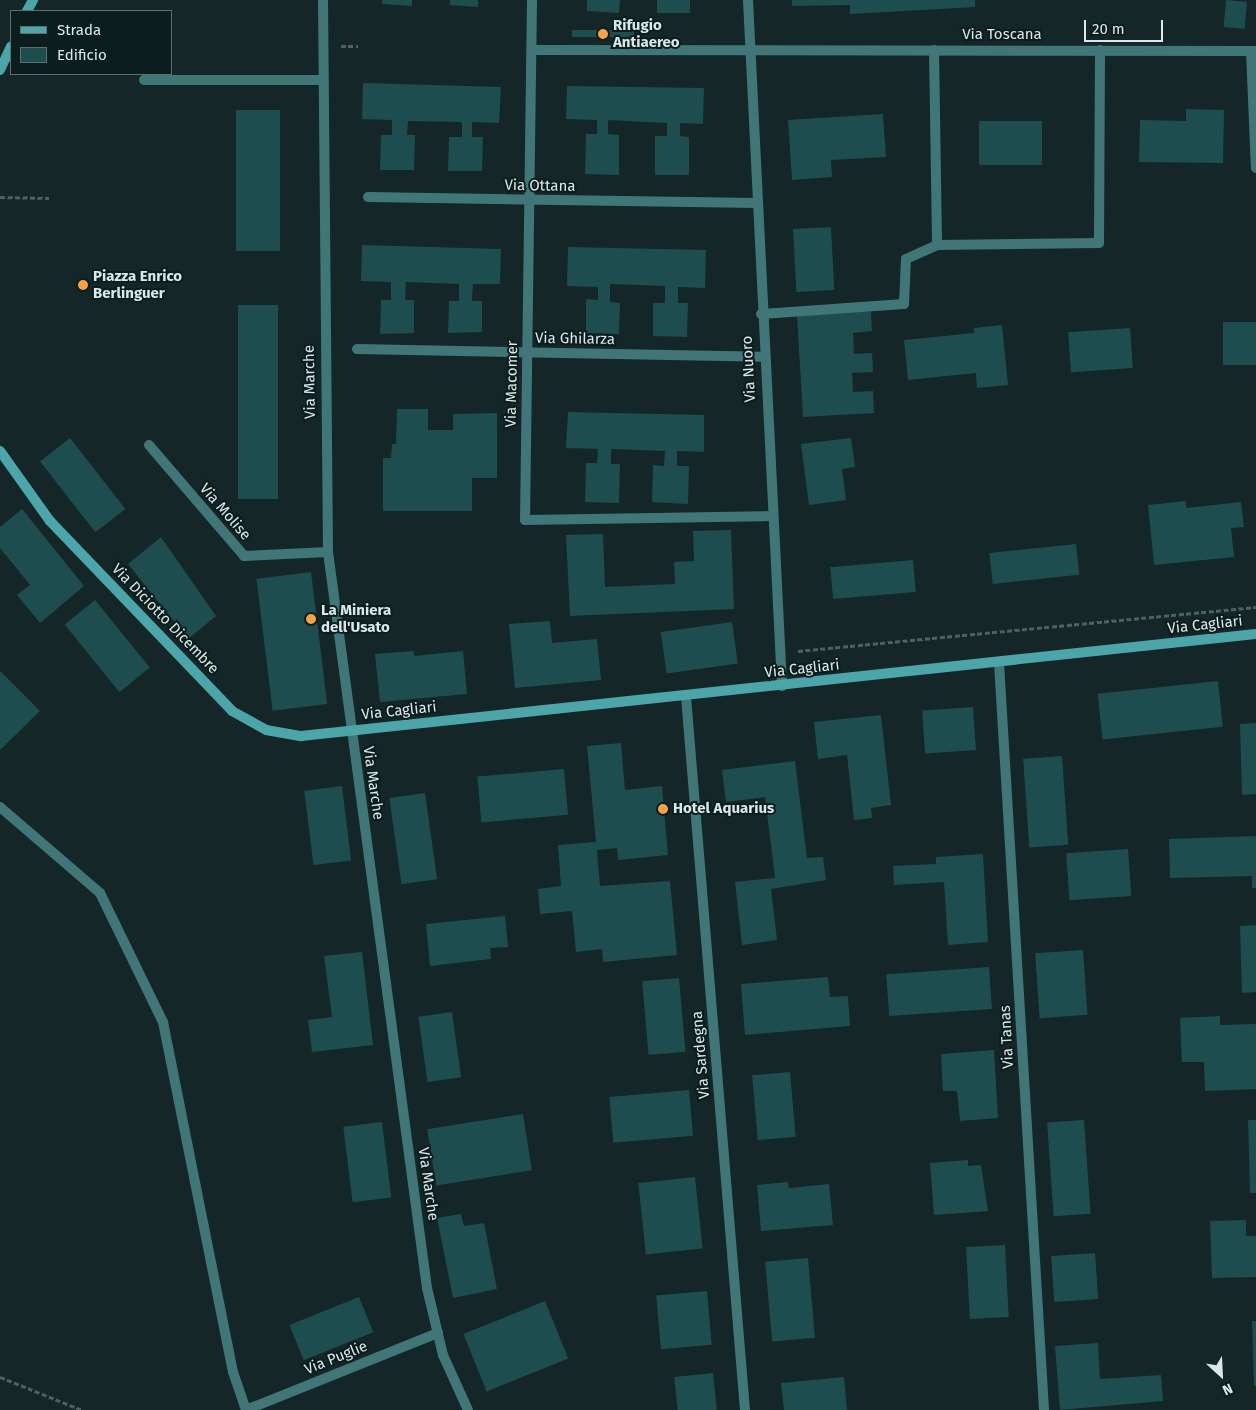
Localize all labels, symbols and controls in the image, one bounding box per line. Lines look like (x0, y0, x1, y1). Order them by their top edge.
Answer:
legend (10, 10, 172, 75)
scale bar (1086, 10, 1165, 42)
place label: Rifugio Antiaereo (613, 16, 680, 51)
text: 20 m (1092, 20, 1125, 38)
text: Strada (57, 21, 101, 39)
street label: Via Toscana (962, 26, 1042, 44)
marker: Rifugio Antiaereo (597, 28, 609, 40)
text: Edificio (57, 46, 107, 64)
street label: Via Ottana (504, 176, 576, 196)
place label: Piazza Enrico Berlinguer (93, 267, 182, 302)
marker: Piazza Enrico Berlinguer (77, 279, 89, 291)
street label: Via Ghilarza (535, 329, 615, 349)
street label: Via Nuoro (738, 335, 760, 403)
street label: Via Macomer (502, 340, 522, 428)
street label: Via Marche (300, 345, 320, 419)
street label: Via Molise (196, 480, 254, 544)
street label: Via Diciotto Dicembre (108, 560, 222, 678)
place label: La Miniera dell'Usato (321, 601, 391, 636)
street label: Via Cagliari (1166, 612, 1244, 638)
marker: La Miniera dell'Usato (305, 613, 317, 625)
street label: Via Cagliari (763, 656, 841, 682)
street label: Via Cagliari (360, 698, 438, 724)
street label: Via Marche (359, 745, 387, 821)
place label: Hotel Aquarius (673, 800, 774, 818)
marker: Hotel Aquarius (657, 803, 669, 815)
street label: Via Tanas (996, 1005, 1018, 1069)
street label: Via Sardegna (688, 1010, 714, 1100)
street label: Via Marche (414, 1146, 442, 1222)
street label: Via Puglie (302, 1337, 370, 1379)
north arrow (1196, 1350, 1246, 1400)
text: N (1220, 1379, 1235, 1399)

